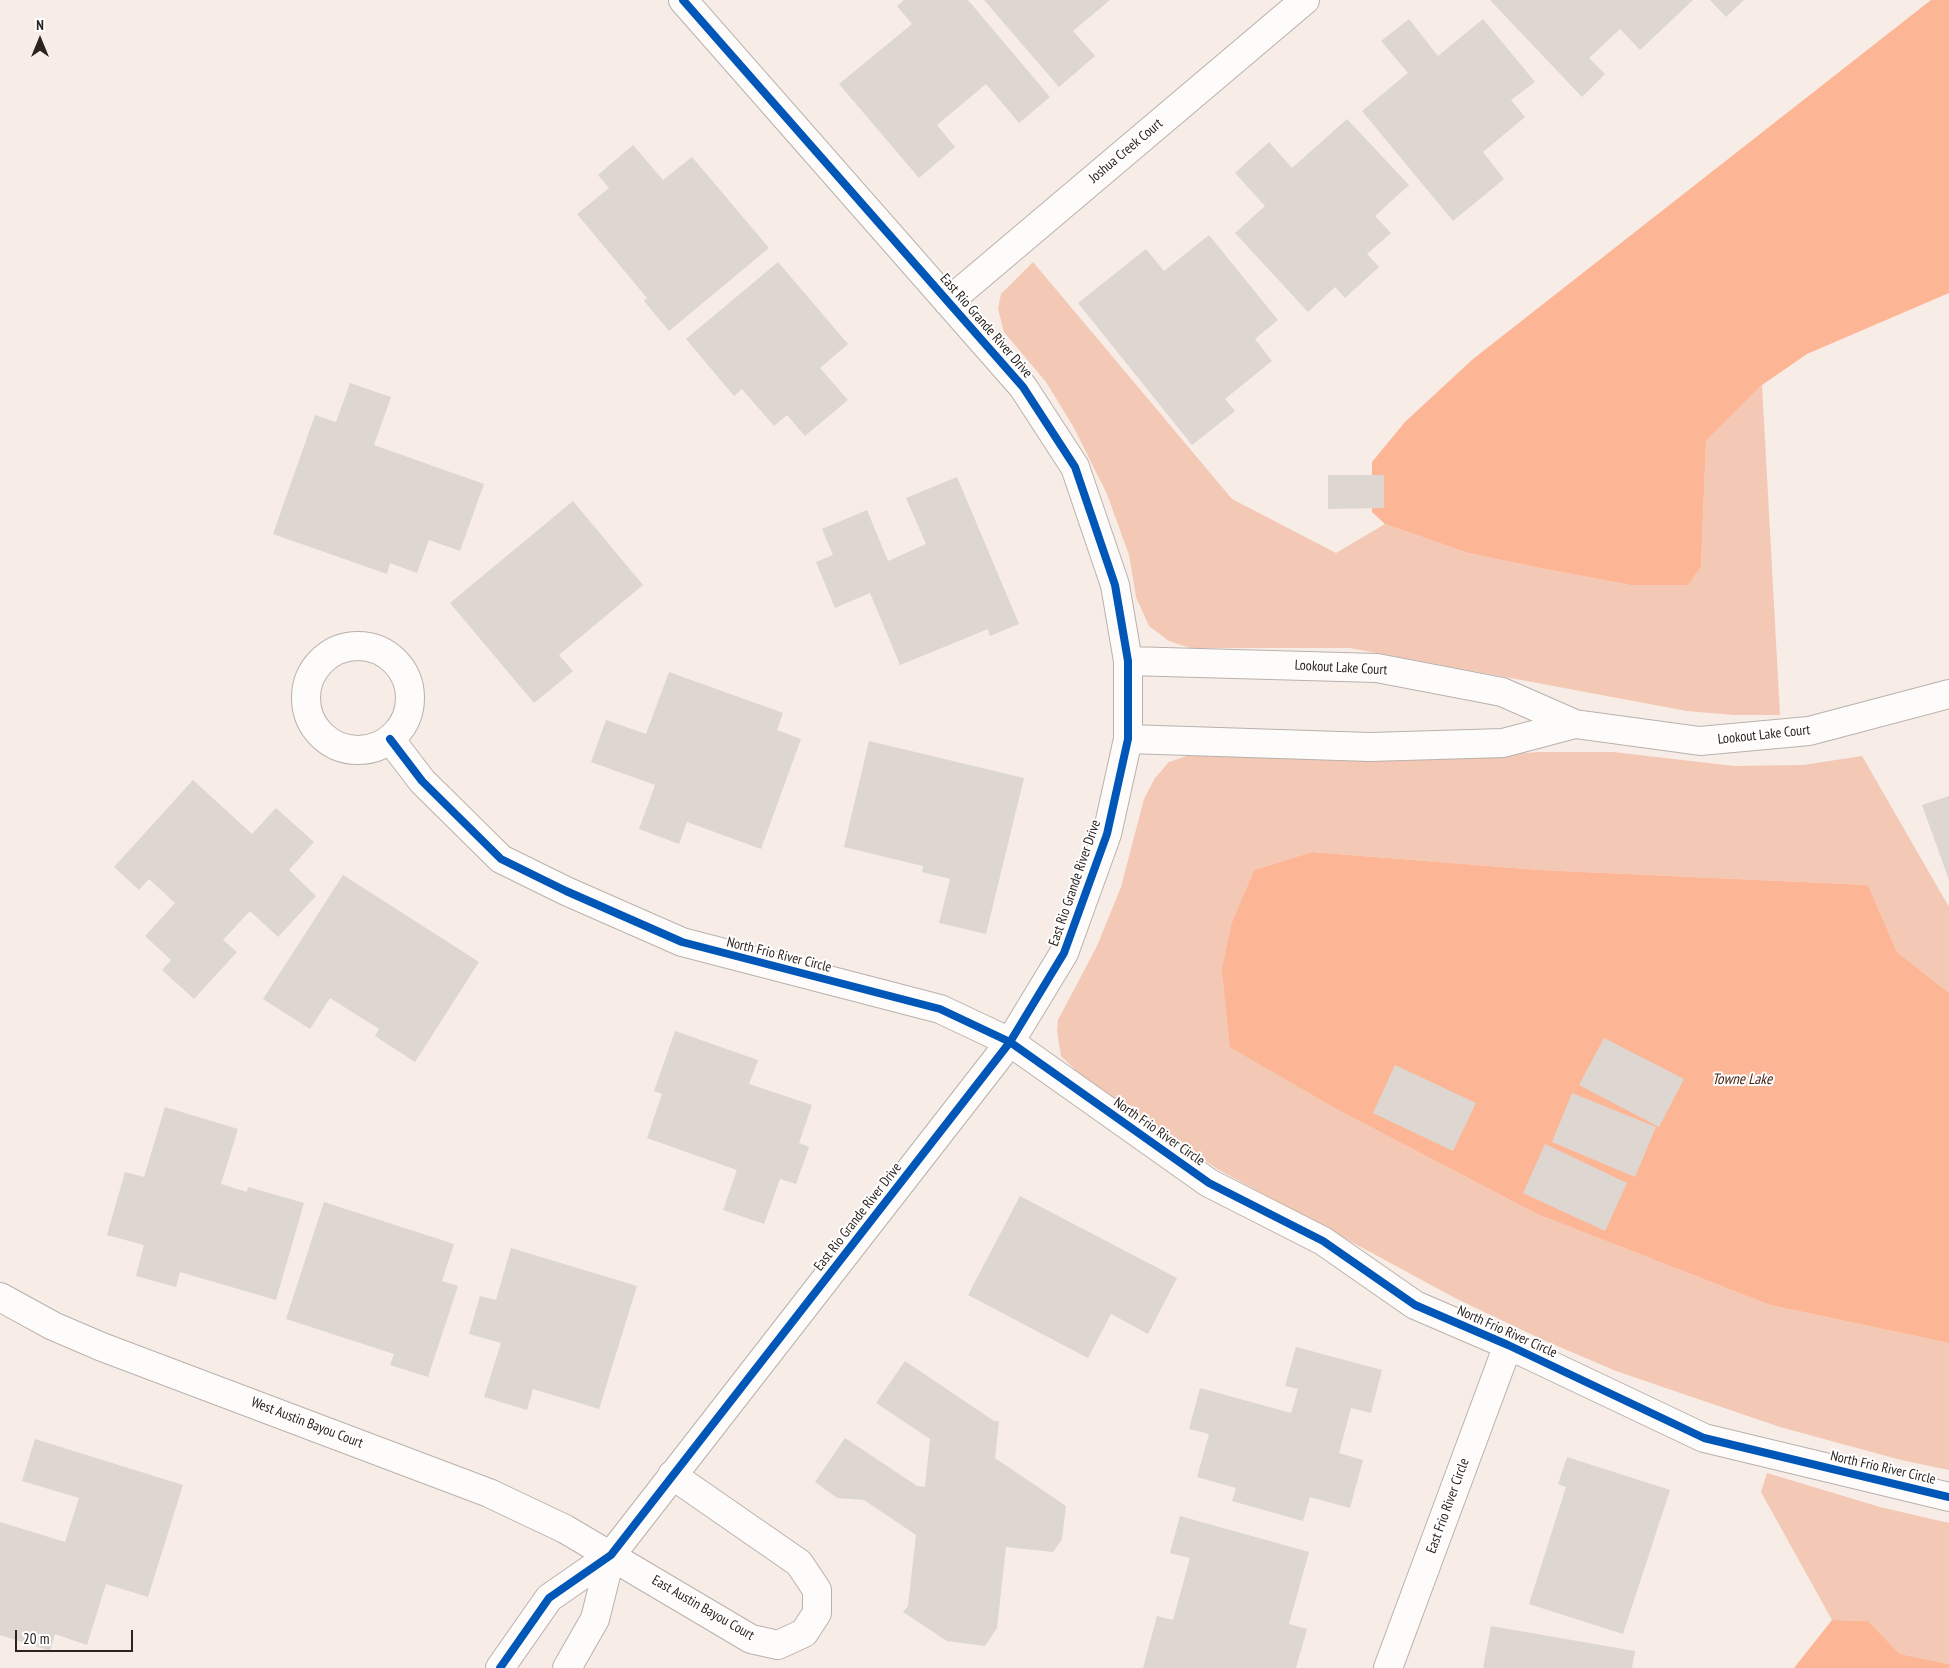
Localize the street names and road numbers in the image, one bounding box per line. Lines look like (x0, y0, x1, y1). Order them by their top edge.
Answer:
street label: Joshua Creek Court (1086, 115, 1166, 187)
street label: East Rio Grande River Drive (936, 271, 1036, 381)
street label: Lookout Lake Court (1294, 657, 1388, 679)
street label: Lookout Lake Court (1717, 722, 1811, 748)
street label: East Rio Grande River Drive (1046, 818, 1104, 948)
street label: North Frio River Circle (725, 934, 833, 976)
street label: North Frio River Circle (1110, 1094, 1208, 1170)
street label: East Rio Grande River Drive (811, 1160, 905, 1274)
street label: North Frio River Circle (1454, 1302, 1560, 1362)
street label: West Austin Bayou Court (249, 1394, 365, 1452)
street label: North Frio River Circle (1829, 1448, 1937, 1488)
street label: East Frio River Circle (1423, 1456, 1473, 1556)
street label: East Austin Bayou Court (649, 1572, 757, 1644)

